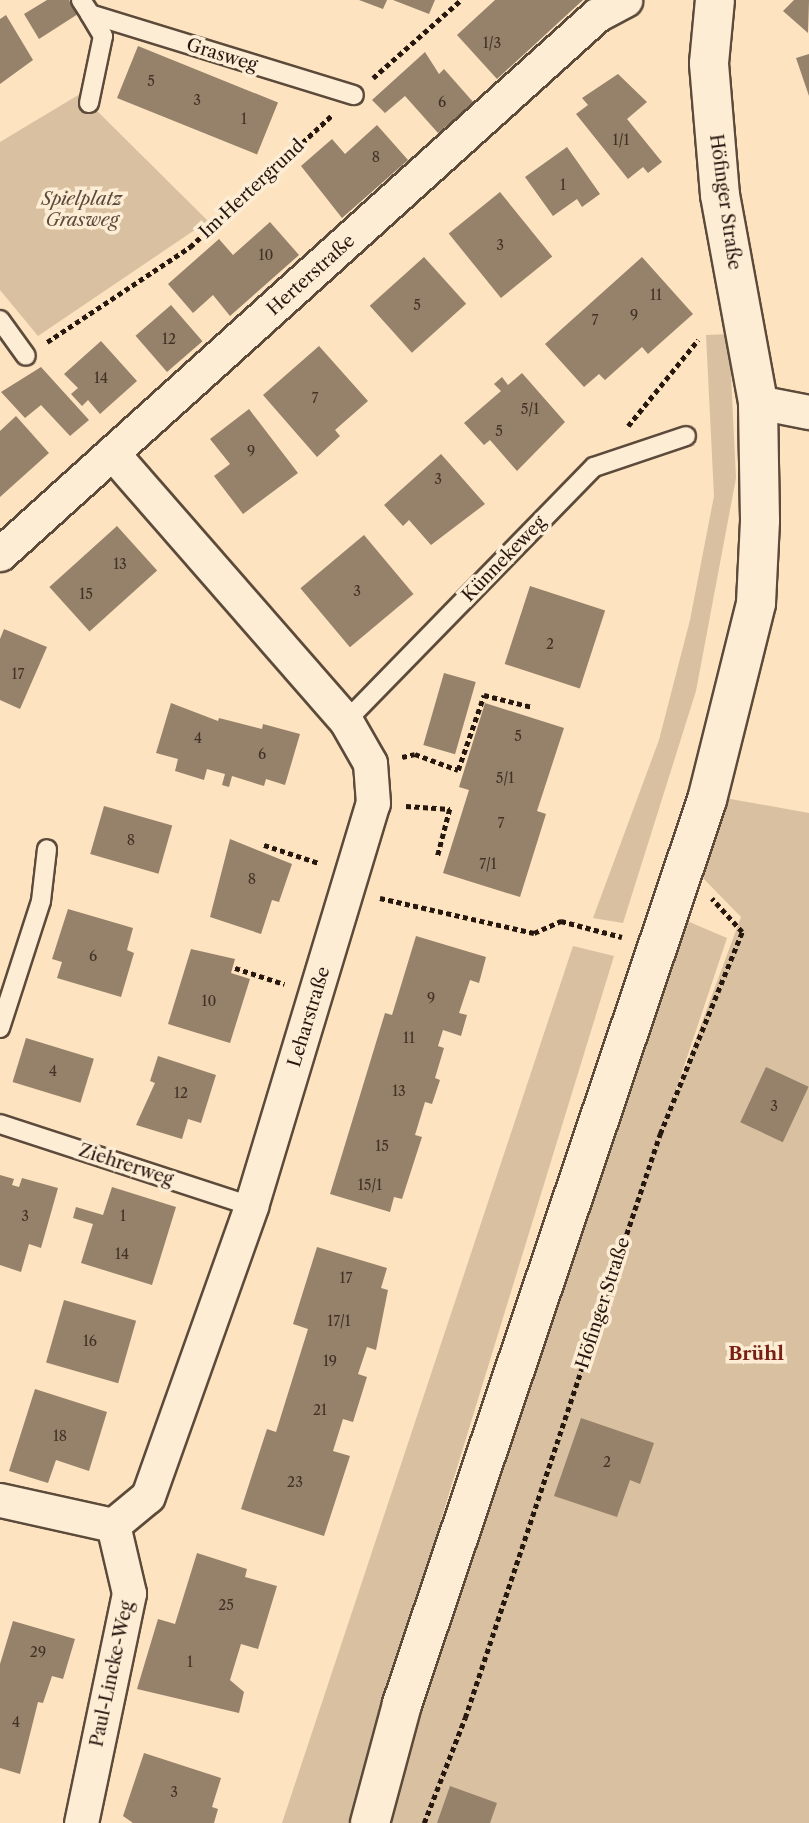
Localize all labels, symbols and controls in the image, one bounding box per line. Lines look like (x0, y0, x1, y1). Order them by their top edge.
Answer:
street label: Grasweg (184, 34, 260, 76)
house number: 1/3 (483, 35, 501, 51)
house number: 5 (147, 73, 155, 89)
house number: 3 (193, 92, 201, 108)
house number: 6 (438, 94, 446, 110)
house number: 1 (241, 111, 247, 127)
house number: 1/1 (613, 132, 629, 148)
street label: Höfinger Straße (705, 133, 745, 271)
street label: Im Hertergrund (195, 135, 309, 243)
house number: 8 (372, 149, 380, 165)
house number: 1 (560, 177, 566, 193)
park label: Spielplatz Grasweg (42, 189, 122, 232)
street label: Herterstraße (263, 230, 359, 320)
house number: 3 (496, 237, 504, 253)
house number: 10 (259, 247, 273, 263)
house number: 11 (650, 287, 662, 303)
house number: 5 (413, 297, 421, 313)
house number: 9 (630, 307, 638, 323)
house number: 7 (592, 312, 598, 328)
house number: 12 (162, 331, 176, 347)
house number: 14 (94, 370, 108, 386)
house number: 7 (312, 390, 318, 406)
house number: 5/1 (521, 401, 539, 417)
house number: 5 (495, 423, 503, 439)
house number: 9 (247, 443, 255, 459)
house number: 3 (434, 471, 442, 487)
street label: Künnekeweg (458, 512, 550, 606)
house number: 13 (113, 556, 127, 572)
house number: 3 (353, 583, 361, 599)
house number: 15 (79, 586, 93, 602)
house number: 2 (546, 636, 554, 652)
house number: 17 (12, 666, 24, 682)
house number: 5 (514, 728, 522, 744)
house number: 4 (194, 730, 202, 746)
house number: 6 (258, 746, 266, 762)
house number: 5/1 (496, 770, 514, 786)
house number: 7 (498, 815, 504, 831)
house number: 8 (127, 832, 135, 848)
house number: 7/1 (479, 856, 497, 872)
house number: 8 (248, 871, 256, 887)
house number: 6 (89, 948, 97, 964)
street label: Leharstraße (283, 964, 335, 1070)
house number: 9 (427, 990, 435, 1006)
house number: 10 (202, 993, 216, 1009)
house number: 11 (403, 1030, 415, 1046)
house number: 4 (49, 1063, 57, 1079)
house number: 13 (392, 1083, 406, 1099)
house number: 12 (174, 1085, 188, 1101)
house number: 3 (770, 1098, 778, 1114)
house number: 15 (375, 1138, 389, 1154)
street label: Ziehrerweg (76, 1140, 176, 1190)
house number: 15/1 (358, 1177, 382, 1193)
house number: 3 (21, 1208, 29, 1224)
house number: 1 (120, 1208, 126, 1224)
street label: Höfinger Straße (572, 1234, 634, 1372)
house number: 14 (115, 1246, 129, 1262)
house number: 17 (340, 1270, 352, 1286)
house number: 17/1 (327, 1313, 351, 1329)
house number: 16 (83, 1333, 97, 1349)
district label: Brühl (728, 1343, 784, 1365)
house number: 19 (323, 1353, 337, 1369)
house number: 21 (313, 1402, 327, 1418)
house number: 18 (53, 1428, 67, 1444)
house number: 2 (603, 1454, 611, 1470)
house number: 23 (287, 1474, 303, 1490)
house number: 25 (218, 1597, 234, 1613)
street label: Paul-Lincke-Weg (86, 1599, 138, 1749)
house number: 29 (30, 1644, 46, 1660)
house number: 1 (187, 1654, 193, 1670)
house number: 4 (12, 1714, 20, 1730)
house number: 3 (170, 1784, 178, 1800)

